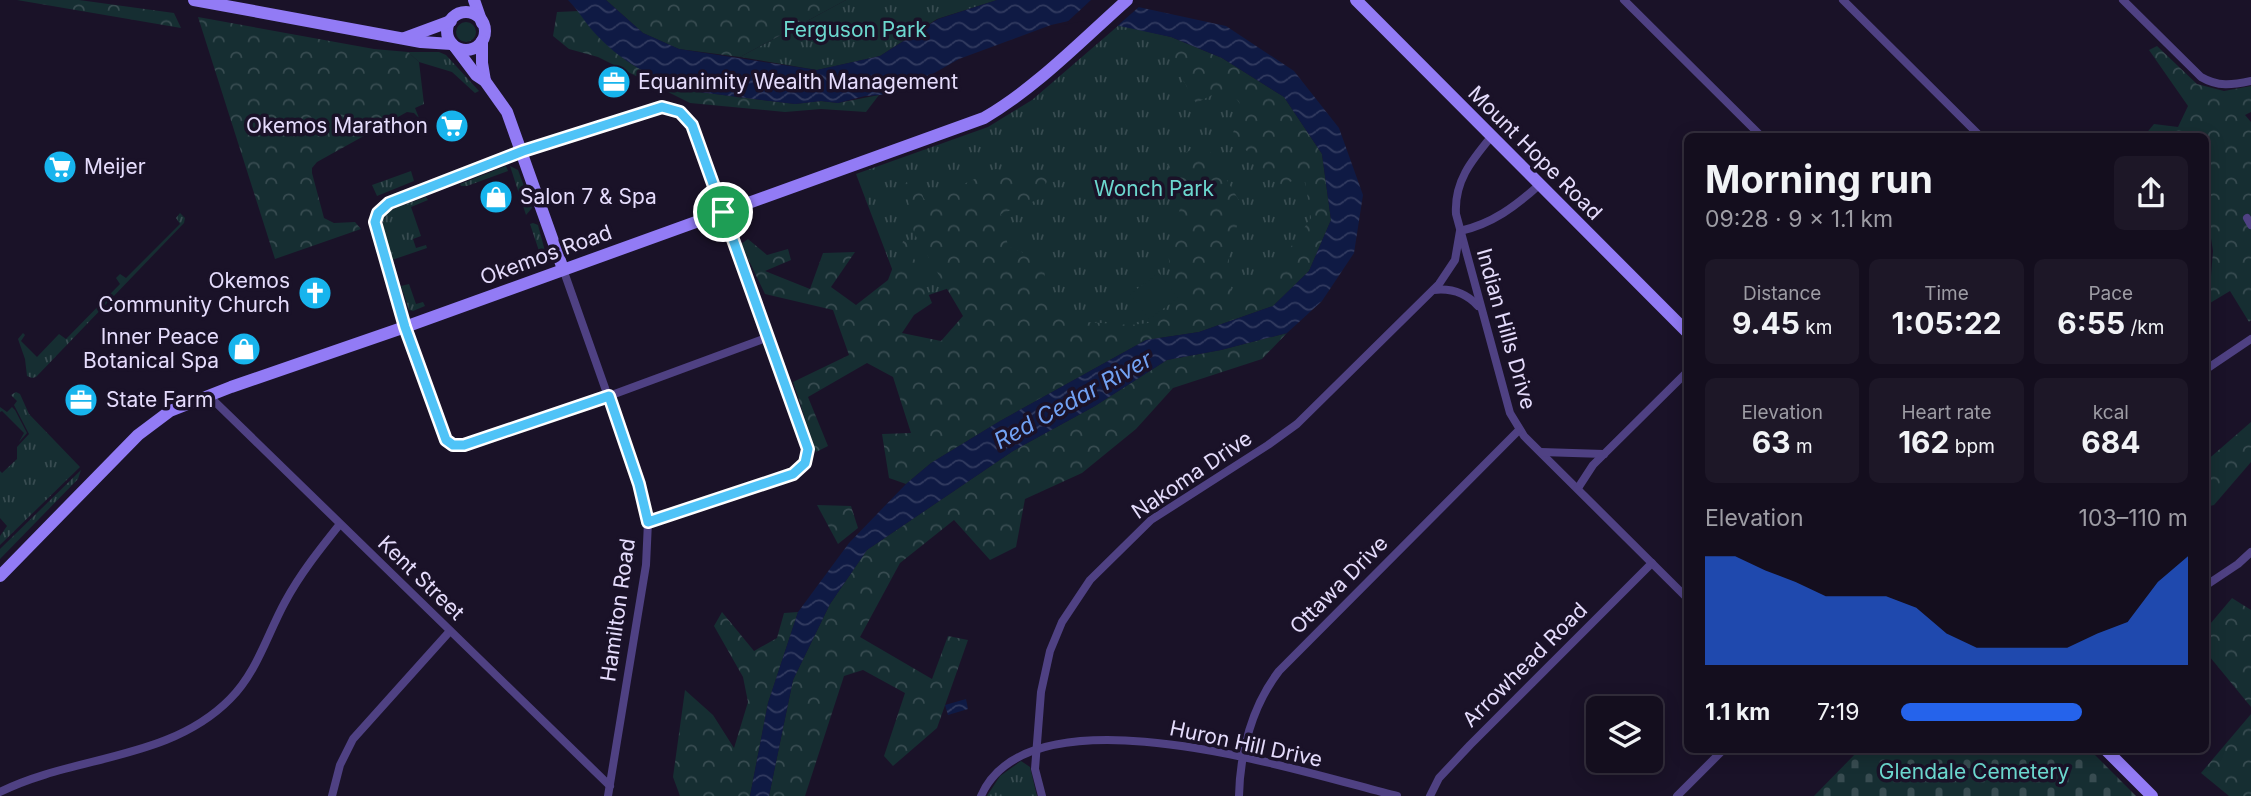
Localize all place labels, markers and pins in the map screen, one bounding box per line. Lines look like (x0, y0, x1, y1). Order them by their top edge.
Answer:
office icon: Equanimity Wealth Management (595, 63, 633, 101)
place label: Equanimity Wealth Management (638, 69, 958, 94)
supermarket icon: Okemos Marathon (433, 107, 471, 145)
place label: Okemos Marathon (246, 113, 428, 138)
supermarket icon: Meijer (41, 148, 79, 186)
place label: Meijer (84, 154, 146, 179)
shop icon: Salon 7 & Spa (477, 178, 515, 216)
pin (693, 182, 753, 242)
place label: Salon 7 & Spa (520, 184, 657, 209)
place label: Okemos Community Church (98, 268, 290, 317)
church icon: Okemos Community Church (296, 274, 334, 312)
place label: Inner Peace Botanical Spa (83, 324, 219, 373)
shop icon: Inner Peace Botanical Spa (225, 330, 263, 368)
office icon: State Farm (62, 381, 100, 419)
place label: State Farm (106, 387, 213, 412)

